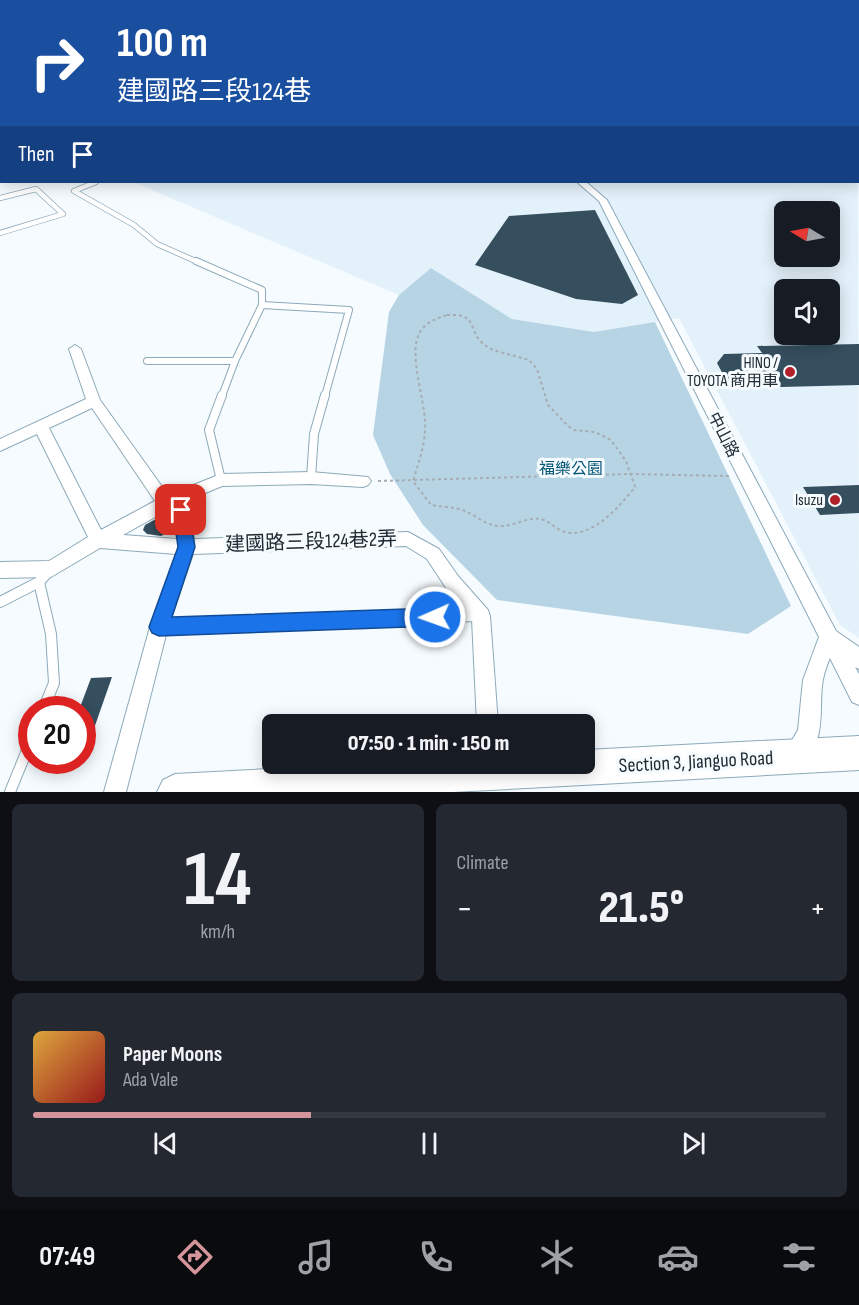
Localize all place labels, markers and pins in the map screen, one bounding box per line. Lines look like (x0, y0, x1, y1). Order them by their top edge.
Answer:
place label: HINO / TOYOTA 商用車 (687, 354, 778, 391)
marker: HINO / TOYOTA 商用車 (783, 365, 797, 379)
pin (155, 484, 206, 535)
place label: Isuzu (795, 491, 823, 510)
marker: Isuzu (828, 493, 842, 507)

